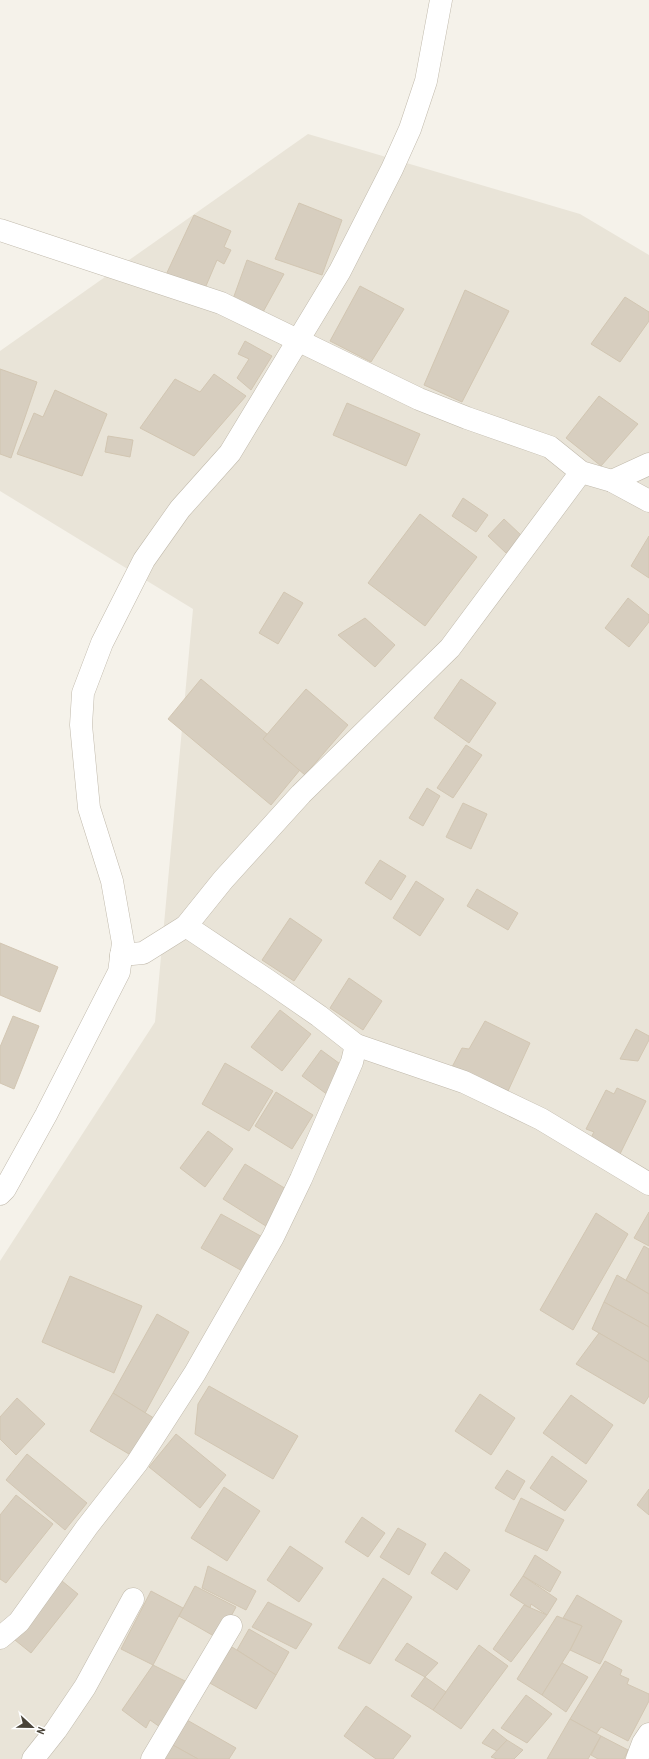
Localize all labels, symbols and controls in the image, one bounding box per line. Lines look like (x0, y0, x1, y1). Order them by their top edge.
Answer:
north arrow (12, 1707, 52, 1747)
text: N (34, 1725, 49, 1736)

